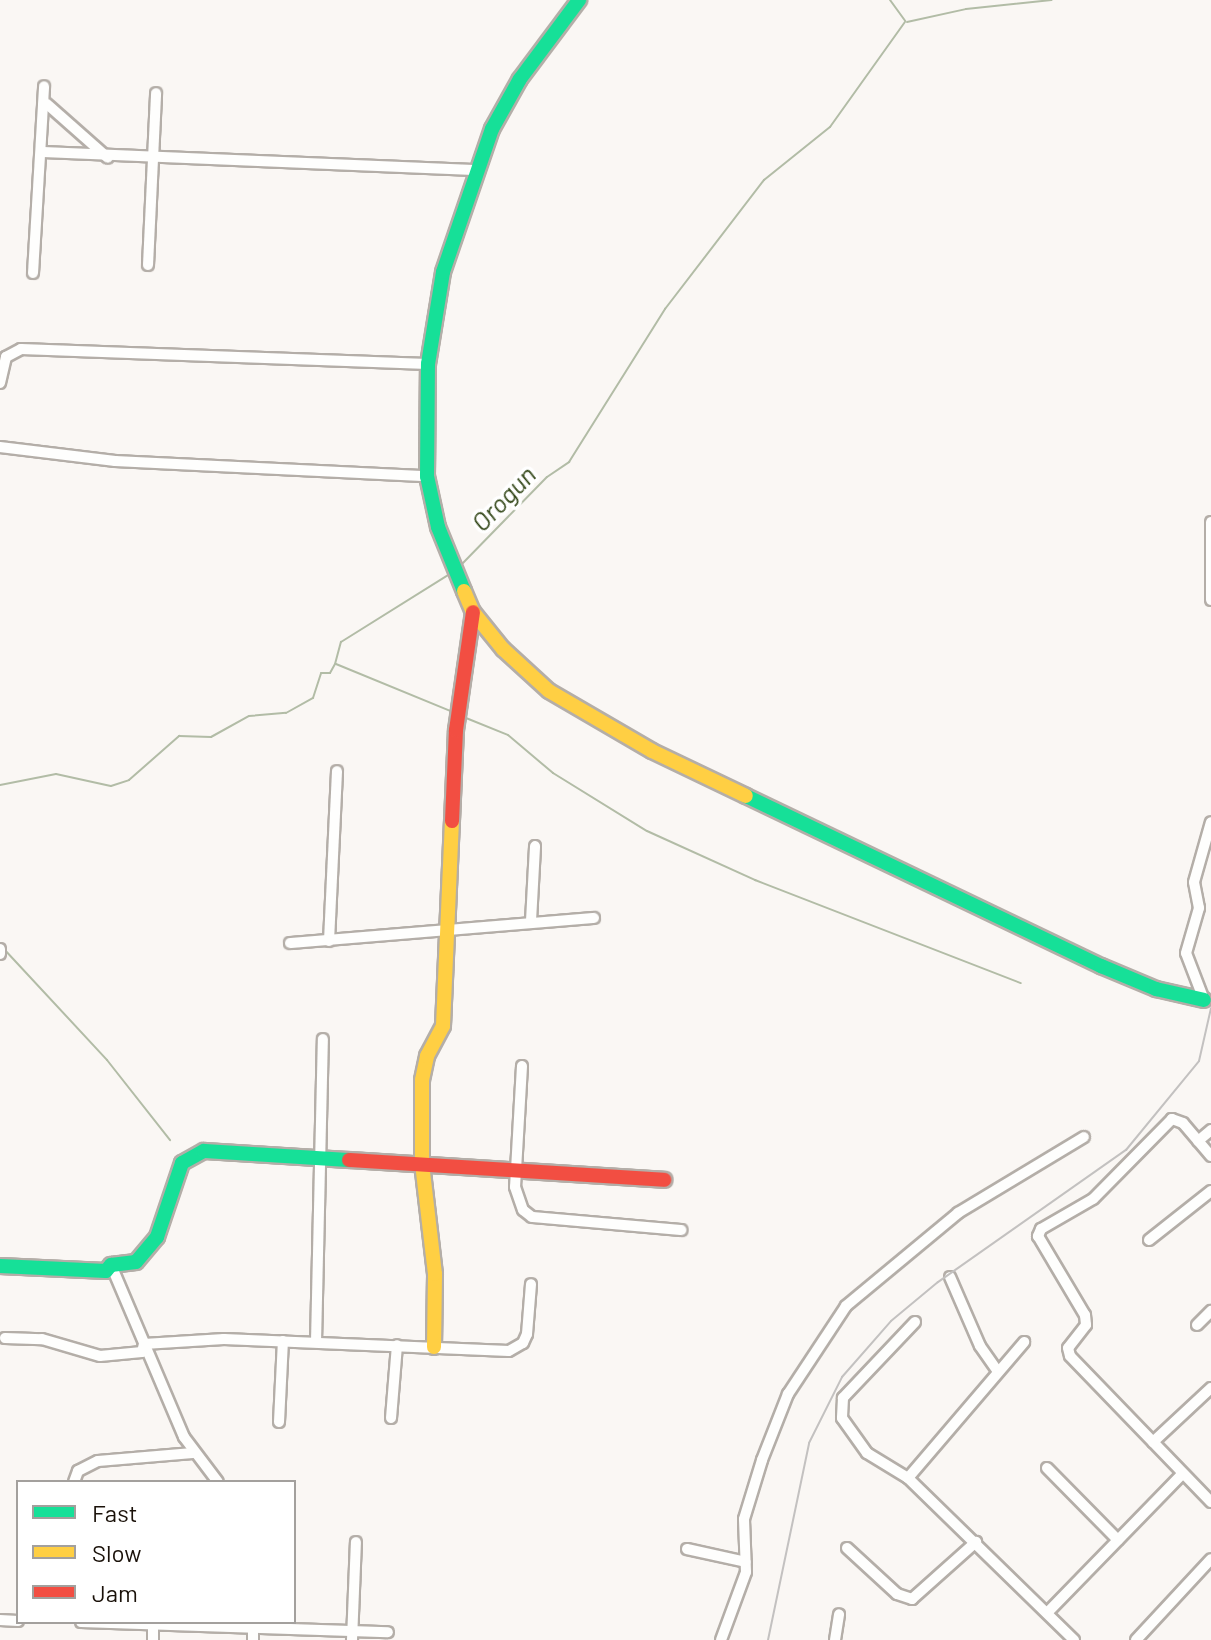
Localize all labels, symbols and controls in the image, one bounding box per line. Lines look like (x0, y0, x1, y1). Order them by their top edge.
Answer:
water label: Orogun (464, 459, 542, 537)
legend (16, 1480, 296, 1624)
text: Fast (92, 1498, 137, 1527)
text: Slow (92, 1538, 141, 1567)
text: Jam (92, 1578, 138, 1607)

